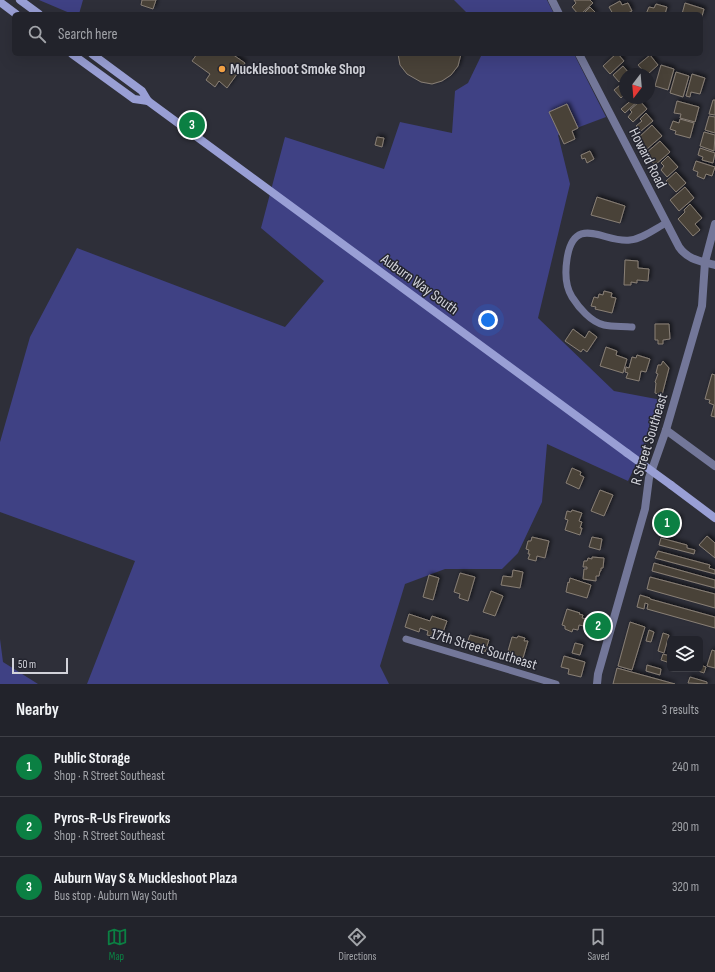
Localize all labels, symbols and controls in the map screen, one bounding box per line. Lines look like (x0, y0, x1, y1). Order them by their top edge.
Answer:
search box (12, 12, 703, 56)
icon: search (26, 23, 48, 45)
text: Search here (58, 25, 118, 44)
place label: Muckleshoot Smoke Shop (230, 60, 366, 79)
marker: Muckleshoot Smoke Shop (217, 64, 227, 74)
north arrow (619, 68, 655, 104)
pin: 3 (179, 110, 205, 140)
street label: Howard Road (624, 125, 671, 192)
street label: Auburn Way South (376, 249, 462, 319)
your location (478, 310, 498, 330)
street label: R Street Southeast (627, 391, 673, 487)
pin: 1 (654, 508, 680, 538)
pin: 2 (585, 611, 611, 641)
street label: 17th Street Southeast (428, 624, 540, 675)
map controls (667, 636, 703, 672)
button: layers (667, 636, 703, 672)
scale bar (12, 656, 68, 675)
text: 50 m (18, 658, 36, 671)
text: Nearby (16, 700, 59, 720)
text: 3 results (662, 702, 699, 718)
text: Public Storage (54, 749, 130, 768)
text: 1 (26, 759, 32, 775)
text: 240 m (672, 759, 699, 775)
text: Shop · R Street Southeast (54, 768, 165, 784)
text: Pyros-R-Us Fireworks (54, 809, 171, 828)
text: 2 (26, 819, 32, 835)
text: 290 m (672, 819, 699, 835)
text: Shop · R Street Southeast (54, 828, 165, 844)
text: Auburn Way S & Muckleshoot Plaza (54, 869, 237, 888)
text: 3 (26, 879, 32, 895)
text: 320 m (672, 879, 699, 895)
text: Bus stop · Auburn Way South (54, 888, 177, 904)
tab: Map (106, 926, 128, 963)
tab: Directions (339, 926, 376, 963)
tab: Saved (587, 926, 609, 963)

